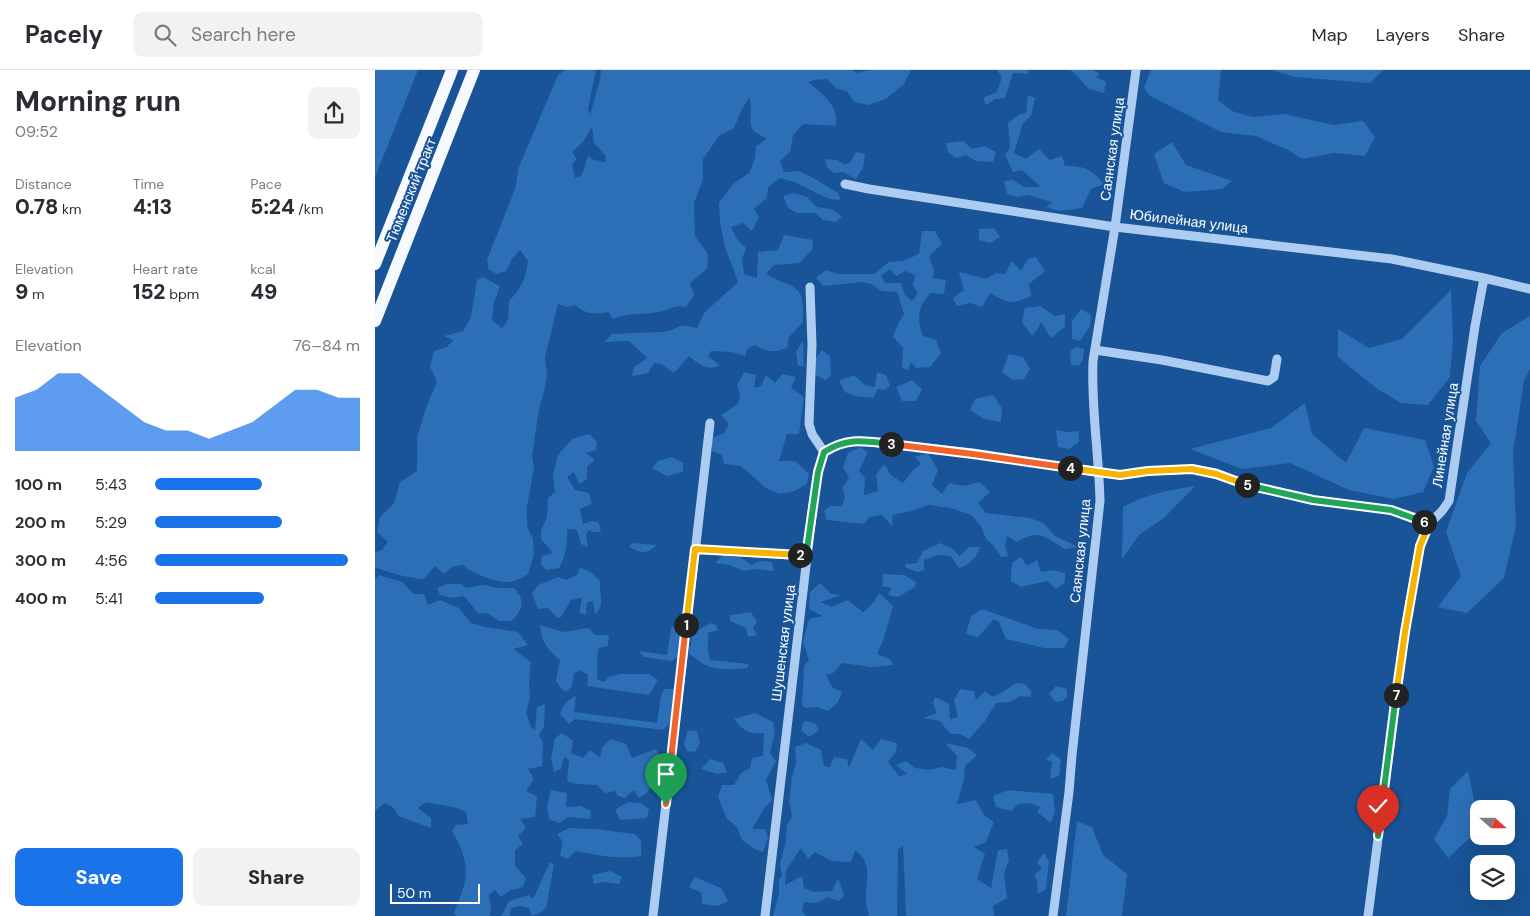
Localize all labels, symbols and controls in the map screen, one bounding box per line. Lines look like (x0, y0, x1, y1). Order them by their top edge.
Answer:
search box (133, 12, 483, 57)
text: Pacely (25, 19, 103, 50)
icon: search (151, 21, 179, 49)
text: Search here (191, 22, 296, 47)
text: Map (1312, 23, 1348, 47)
text: Layers (1376, 23, 1430, 47)
text: Share (1458, 23, 1505, 47)
text: Morning run (15, 83, 181, 120)
button: share (308, 87, 360, 139)
street label: Саянская улица (1096, 96, 1128, 202)
text: 09:52 (15, 121, 58, 142)
street label: Тюменский тракт (382, 135, 440, 245)
text: Distance (15, 175, 72, 193)
text: Time (133, 175, 164, 193)
text: Pace (250, 175, 282, 193)
text: 0.78 (15, 193, 58, 221)
text: 4:13 (133, 193, 172, 221)
text: 5:24 (250, 193, 295, 221)
text: km (58, 200, 82, 218)
text: /km (295, 200, 323, 218)
street label: Юбилейная улица (1129, 205, 1249, 237)
text: Elevation (15, 260, 73, 278)
text: Heart rate (133, 260, 198, 278)
text: kcal (250, 260, 276, 278)
text: 9 (15, 278, 28, 306)
text: 152 (133, 278, 166, 306)
text: 49 (250, 278, 277, 306)
text: m (28, 285, 45, 303)
text: bpm (166, 285, 199, 303)
text: Elevation (15, 335, 82, 356)
text: 76–84 m (293, 335, 360, 356)
street label: Линейная улица (1428, 381, 1462, 489)
pin: 3 (879, 432, 903, 456)
text: 3 (887, 435, 896, 453)
pin: 4 (1057, 456, 1083, 480)
text: 4 (1066, 459, 1075, 477)
pin: 5 (1235, 472, 1259, 498)
text: 100 m (15, 474, 62, 495)
text: 5:43 (95, 474, 127, 495)
text: 5 (1243, 476, 1252, 494)
street label: Саянская улица (1066, 498, 1094, 604)
pin: 6 (1411, 510, 1437, 534)
text: 200 m (15, 512, 66, 533)
text: 5:29 (95, 512, 127, 533)
text: 6 (1420, 513, 1429, 531)
pin: 2 (787, 542, 813, 568)
text: 2 (796, 546, 805, 564)
text: 300 m (15, 550, 66, 571)
text: 4:56 (95, 550, 128, 571)
street label: Шушенская улица (767, 583, 799, 702)
text: 400 m (15, 588, 67, 609)
text: 5:41 (95, 588, 123, 609)
pin: 1 (673, 612, 699, 638)
text: 1 (684, 616, 689, 634)
pin: 7 (1383, 682, 1409, 708)
text: 7 (1393, 686, 1400, 704)
pin (645, 753, 687, 804)
icon: arrive (652, 760, 680, 788)
pin (1357, 785, 1399, 836)
icon: check (1364, 792, 1392, 820)
north arrow (1470, 800, 1515, 845)
map controls (1470, 800, 1515, 900)
button: Save (15, 848, 183, 906)
button: Share (193, 848, 360, 906)
button: layers (1470, 855, 1515, 900)
scale bar (390, 881, 480, 904)
text: 50 m (397, 884, 431, 902)

